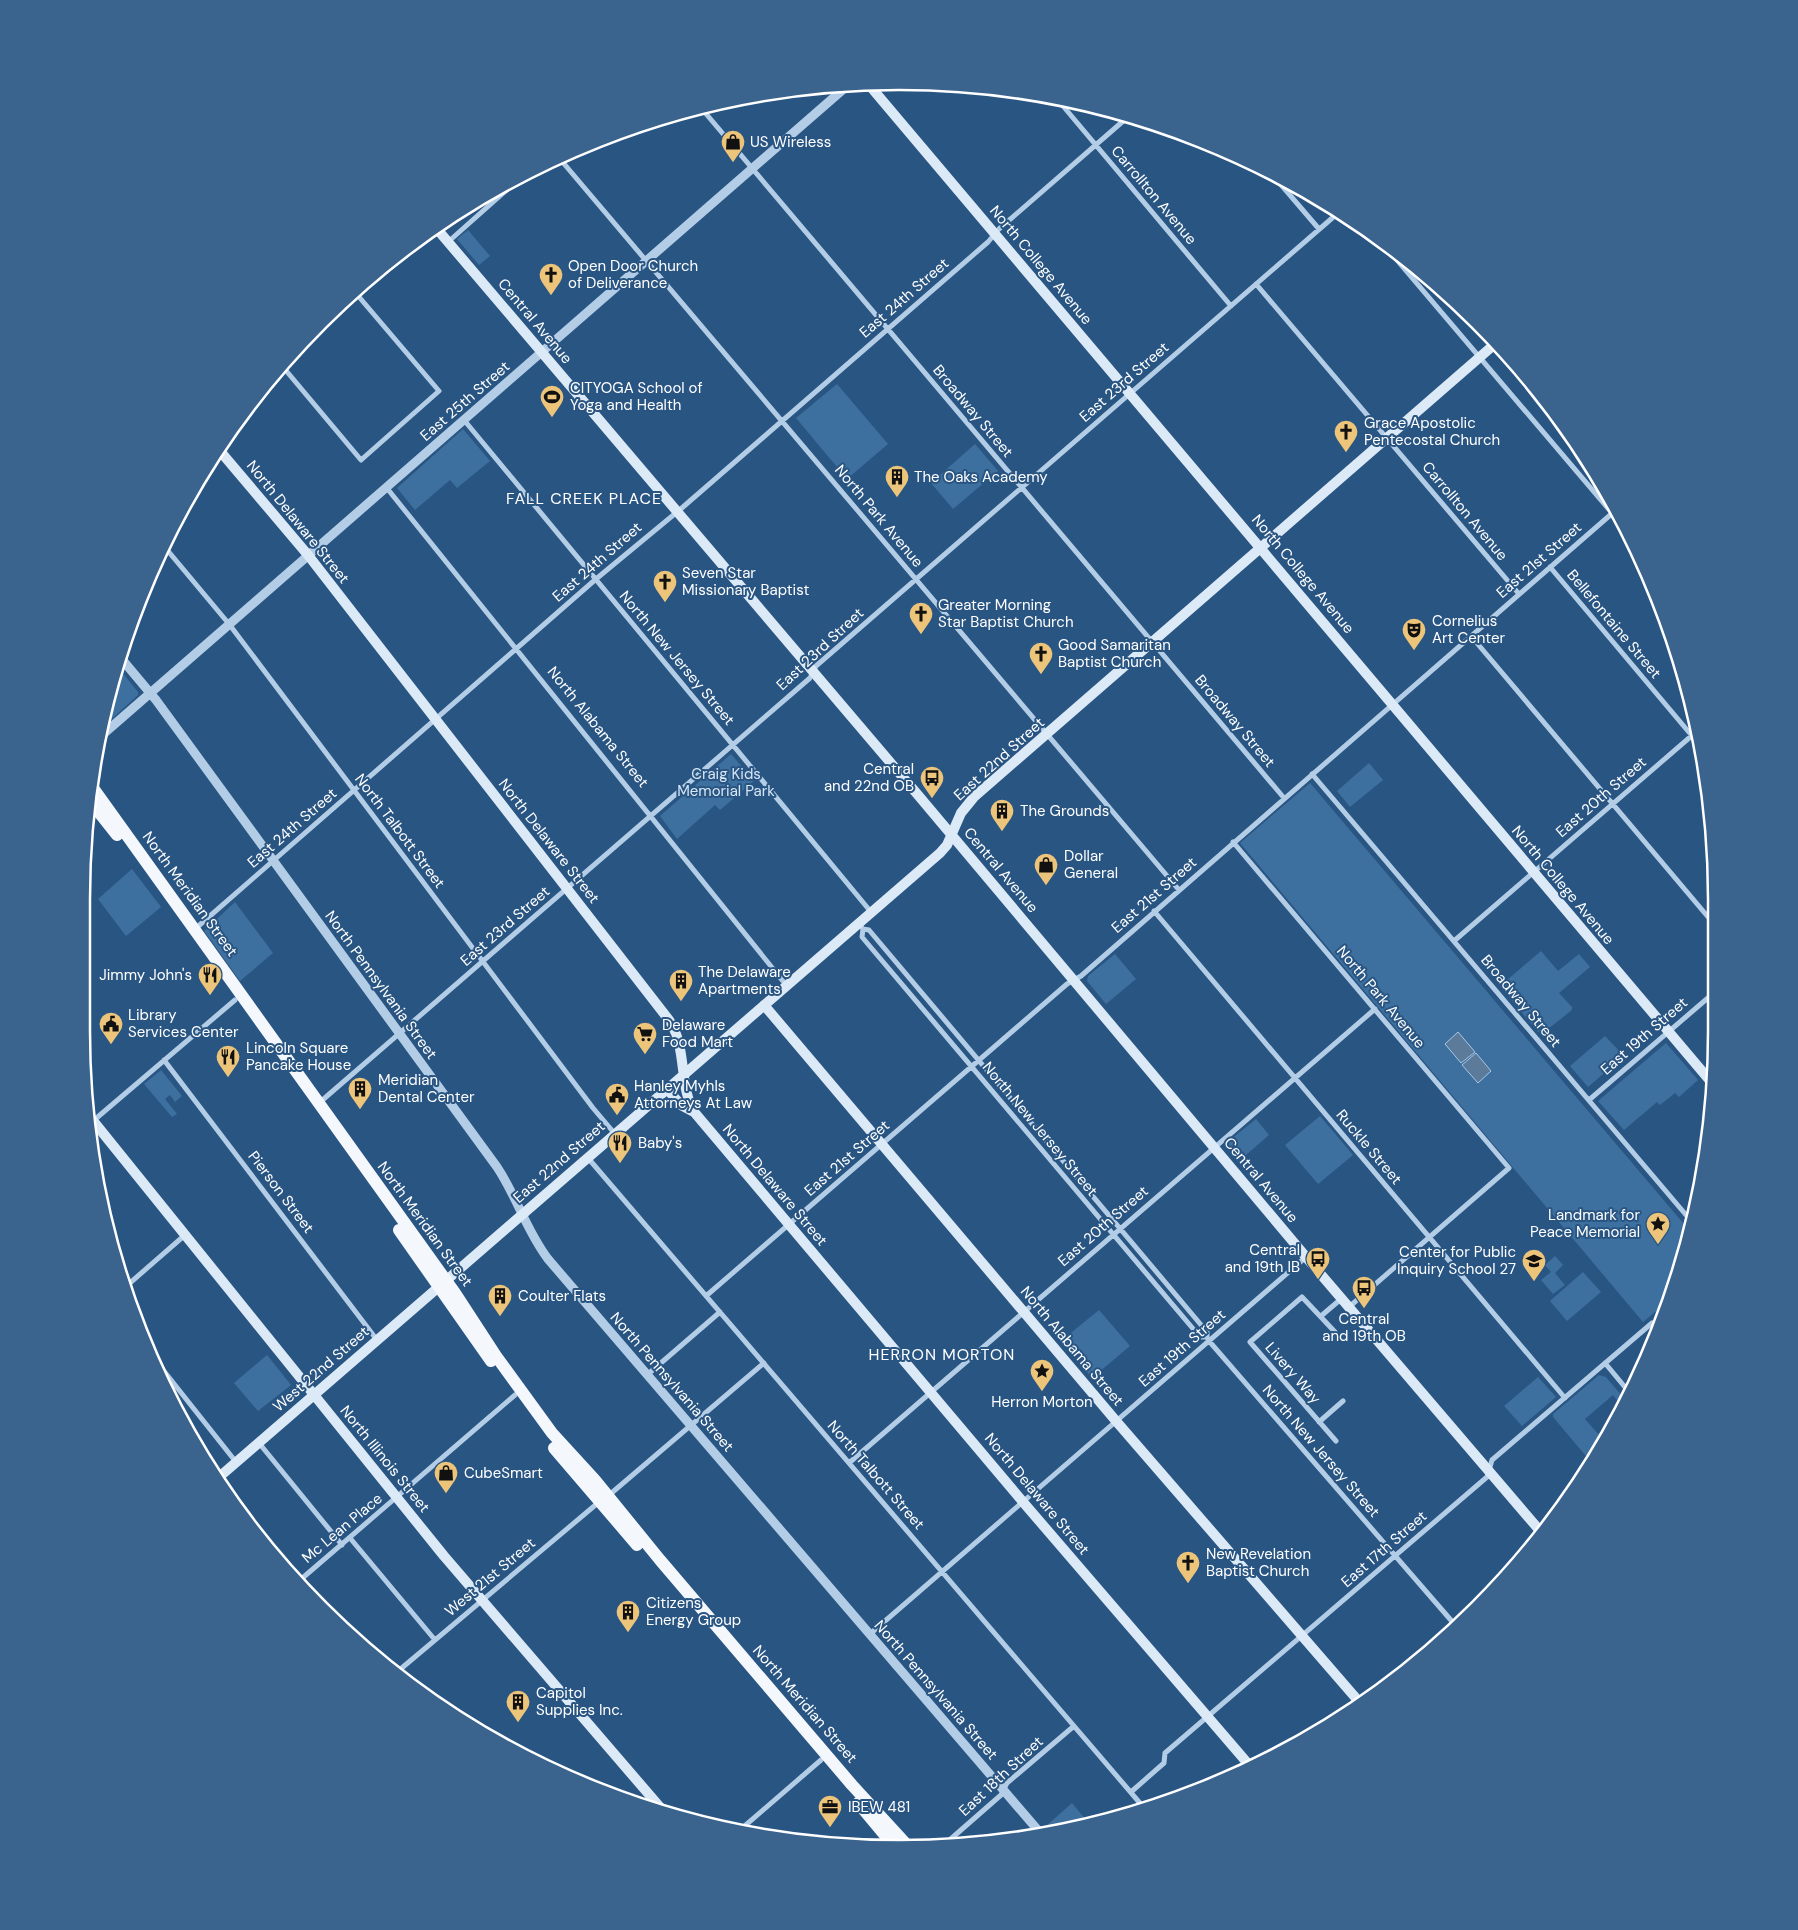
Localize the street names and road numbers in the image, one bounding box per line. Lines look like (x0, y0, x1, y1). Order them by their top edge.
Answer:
street label: Carrollton Avenue (1107, 141, 1201, 249)
street label: North College Avenue (985, 201, 1097, 329)
street label: East 24th Street (855, 254, 953, 342)
street label: Central Avenue (493, 274, 577, 368)
street label: East 23rd Street (1075, 338, 1173, 426)
street label: East 25th Street (416, 356, 514, 445)
street label: Broadway Street (928, 361, 1018, 461)
street label: North Delaware Street (242, 456, 354, 588)
street label: Carrollton Avenue (1418, 457, 1512, 565)
street label: North Park Avenue (830, 461, 928, 571)
street label: North College Avenue (1247, 510, 1359, 638)
street label: East 21st Street (1492, 517, 1586, 603)
street label: East 24th Street (548, 518, 646, 606)
street label: Bellefontaine Street (1563, 565, 1666, 683)
street label: North New Jersey Street (615, 587, 739, 729)
street label: East 23rd Street (772, 603, 868, 695)
street label: North Alabama Street (543, 662, 653, 792)
street label: Broadway Street (1190, 671, 1280, 771)
street label: East 22nd Street (949, 713, 1049, 805)
street label: East 20th Street (1552, 752, 1650, 842)
street label: North Talbott Street (350, 770, 450, 892)
street label: North Delaware Street (494, 775, 604, 908)
street label: East 24th Street (243, 784, 341, 872)
street label: North College Avenue (1507, 821, 1619, 949)
street label: Central Avenue (959, 823, 1043, 917)
street label: North Meridian Street (138, 827, 242, 961)
street label: East 21st Street (1107, 852, 1201, 938)
street label: East 23rd Street (456, 882, 554, 970)
street label: North Pennsylvania Street (320, 907, 442, 1063)
street label: North Park Avenue (1332, 942, 1430, 1052)
street label: Broadway Street (1476, 951, 1566, 1051)
street label: East 19th Street (1596, 993, 1692, 1079)
street label: North New Jersey Street (978, 1058, 1102, 1200)
street label: Ruckle Street (1332, 1105, 1406, 1189)
street label: East 21st Street (800, 1115, 894, 1201)
street label: East 22nd Street (509, 1116, 609, 1207)
street label: North Delaware Street (718, 1120, 832, 1250)
street label: Central Avenue (1219, 1133, 1303, 1227)
street label: Pierson Street (244, 1147, 319, 1237)
street label: North Meridian Street (373, 1157, 477, 1291)
street label: East 20th Street (1054, 1181, 1152, 1271)
street label: North Alabama Street (1016, 1282, 1128, 1410)
street label: East 19th Street (1134, 1305, 1230, 1391)
street label: North Pennsylvania Street (606, 1308, 738, 1456)
street label: West 22nd Street (269, 1322, 373, 1416)
street label: Livery Way (1261, 1338, 1326, 1409)
street label: North New Jersey Street (1258, 1380, 1384, 1522)
street label: North Illinois Street (336, 1401, 434, 1517)
street label: North Talbott Street (823, 1416, 929, 1534)
street label: North Delaware Street (980, 1429, 1094, 1559)
street label: Mc Lean Place (298, 1488, 386, 1568)
street label: East 17th Street (1337, 1506, 1431, 1592)
street label: West 21st Street (441, 1533, 540, 1621)
street label: North Pennsylvania Street (870, 1616, 1002, 1764)
street label: North Meridian Street (748, 1641, 862, 1767)
street label: East 18th Street (954, 1732, 1048, 1820)

